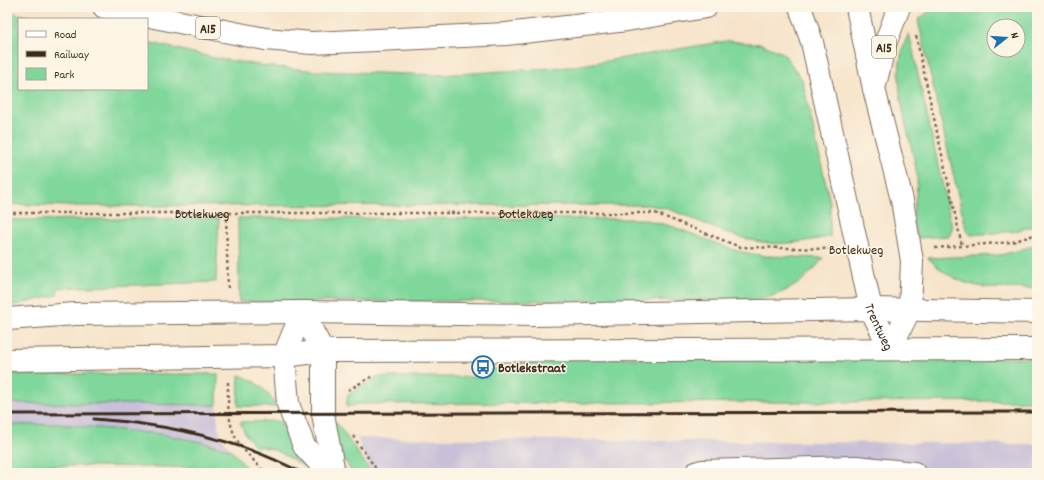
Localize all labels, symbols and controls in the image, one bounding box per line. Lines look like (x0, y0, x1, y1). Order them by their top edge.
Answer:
road number: A15 (196, 17, 220, 39)
legend (18, 18, 148, 90)
north arrow (986, 18, 1026, 58)
text: Road (54, 27, 76, 44)
text: N (1005, 31, 1022, 41)
road number: A15 (872, 36, 896, 58)
text: Railway (54, 47, 90, 64)
text: Park (54, 67, 75, 84)
street label: Botlekweg (175, 205, 229, 225)
street label: Botlekweg (499, 205, 553, 225)
street label: Botlekweg (829, 241, 883, 261)
street label: Trentweg (858, 302, 897, 354)
bus stop icon: Botlekstraat (470, 354, 496, 380)
place label: Botlekstraat (498, 359, 567, 379)

